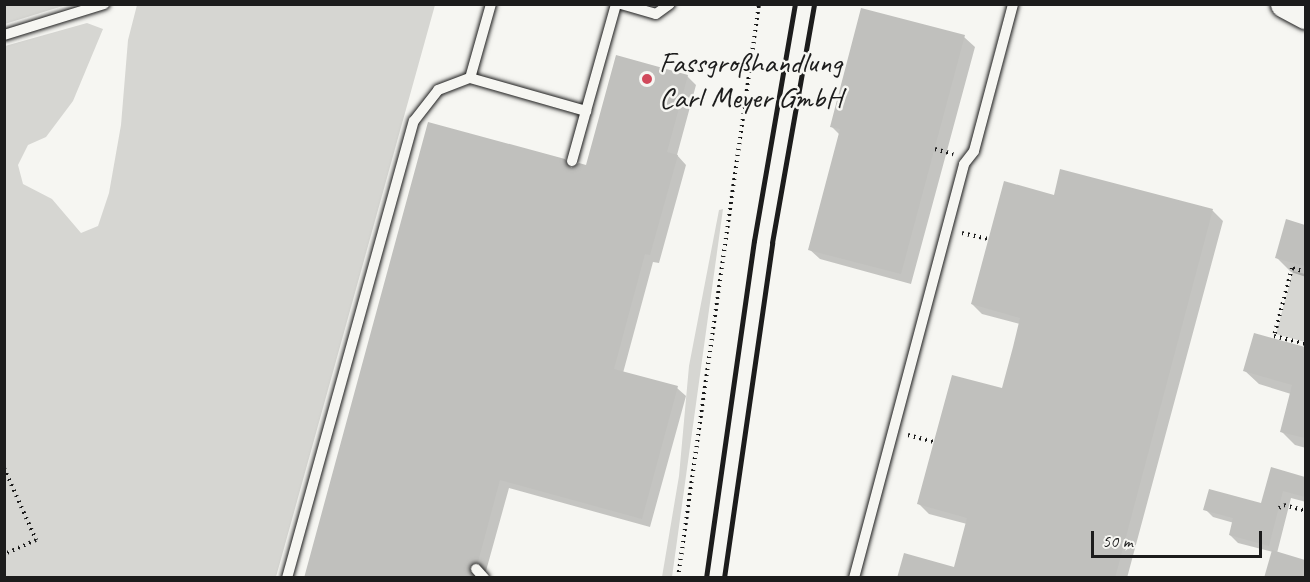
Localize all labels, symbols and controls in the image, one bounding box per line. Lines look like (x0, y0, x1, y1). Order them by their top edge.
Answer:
place label: Fassgroßhandlung Carl Meyer GmbH (659, 44, 842, 115)
marker: Fassgroßhandlung Carl Meyer GmbH (640, 72, 654, 86)
scale bar (1094, 519, 1265, 557)
text: 50 m (1102, 530, 1133, 552)

